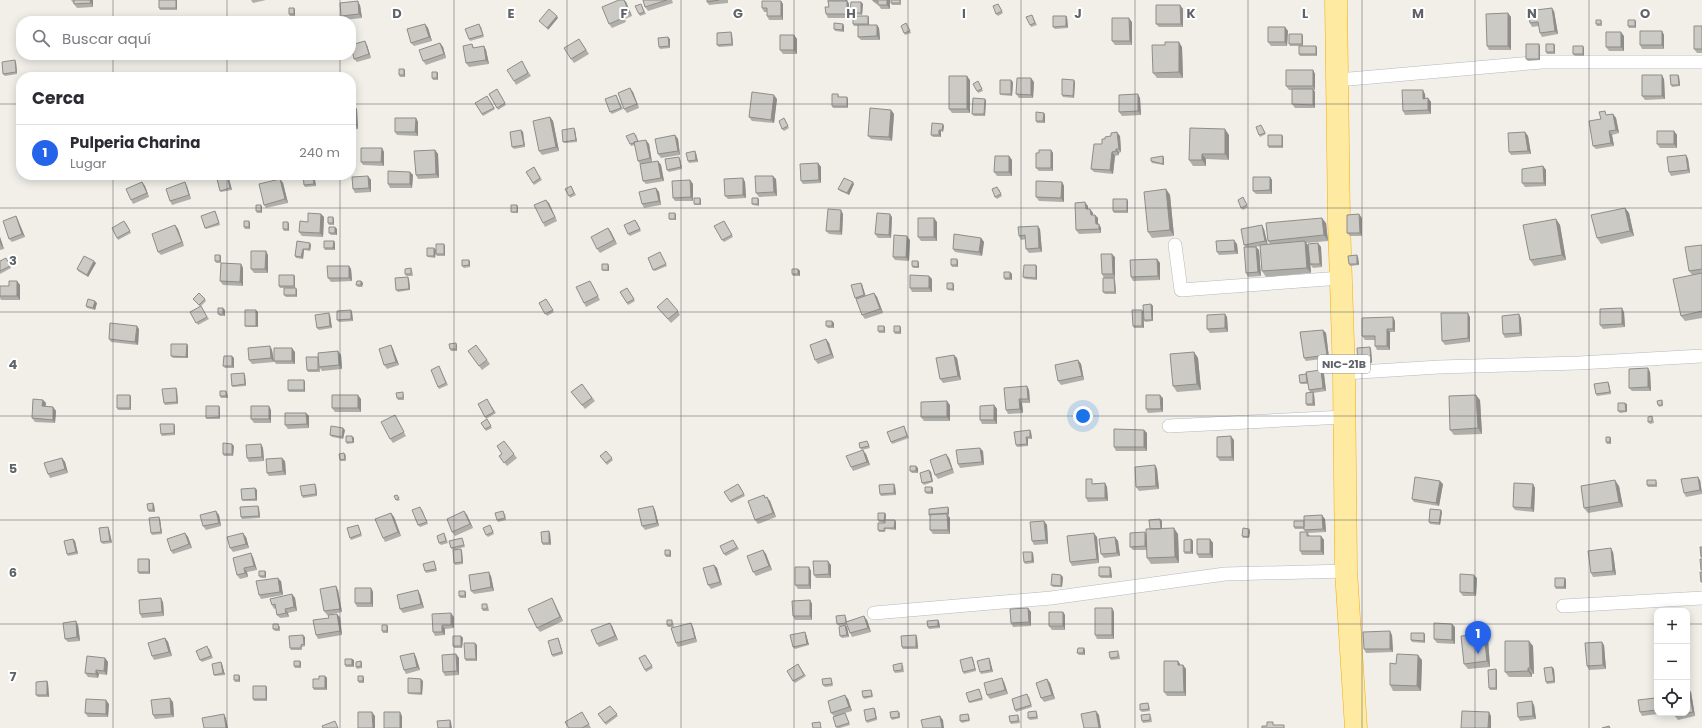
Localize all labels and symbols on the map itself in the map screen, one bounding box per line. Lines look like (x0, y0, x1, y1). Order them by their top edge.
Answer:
text: D (392, 4, 402, 23)
text: E (507, 4, 515, 23)
text: F (620, 4, 628, 23)
text: G (733, 4, 743, 23)
text: H (846, 4, 856, 23)
text: I (962, 4, 966, 23)
text: J (1074, 4, 1082, 23)
text: K (1186, 4, 1196, 23)
text: L (1302, 4, 1308, 23)
text: M (1412, 4, 1424, 23)
text: N (1527, 4, 1537, 23)
text: O (1640, 4, 1650, 23)
text: 3 (9, 251, 17, 270)
text: 4 (9, 355, 18, 374)
road number: NIC-21B (1318, 355, 1370, 373)
your location (1073, 406, 1093, 426)
text: 5 (9, 459, 17, 478)
text: 6 (9, 563, 17, 582)
pin: 1 (1465, 621, 1491, 654)
text: 7 (10, 667, 17, 686)

